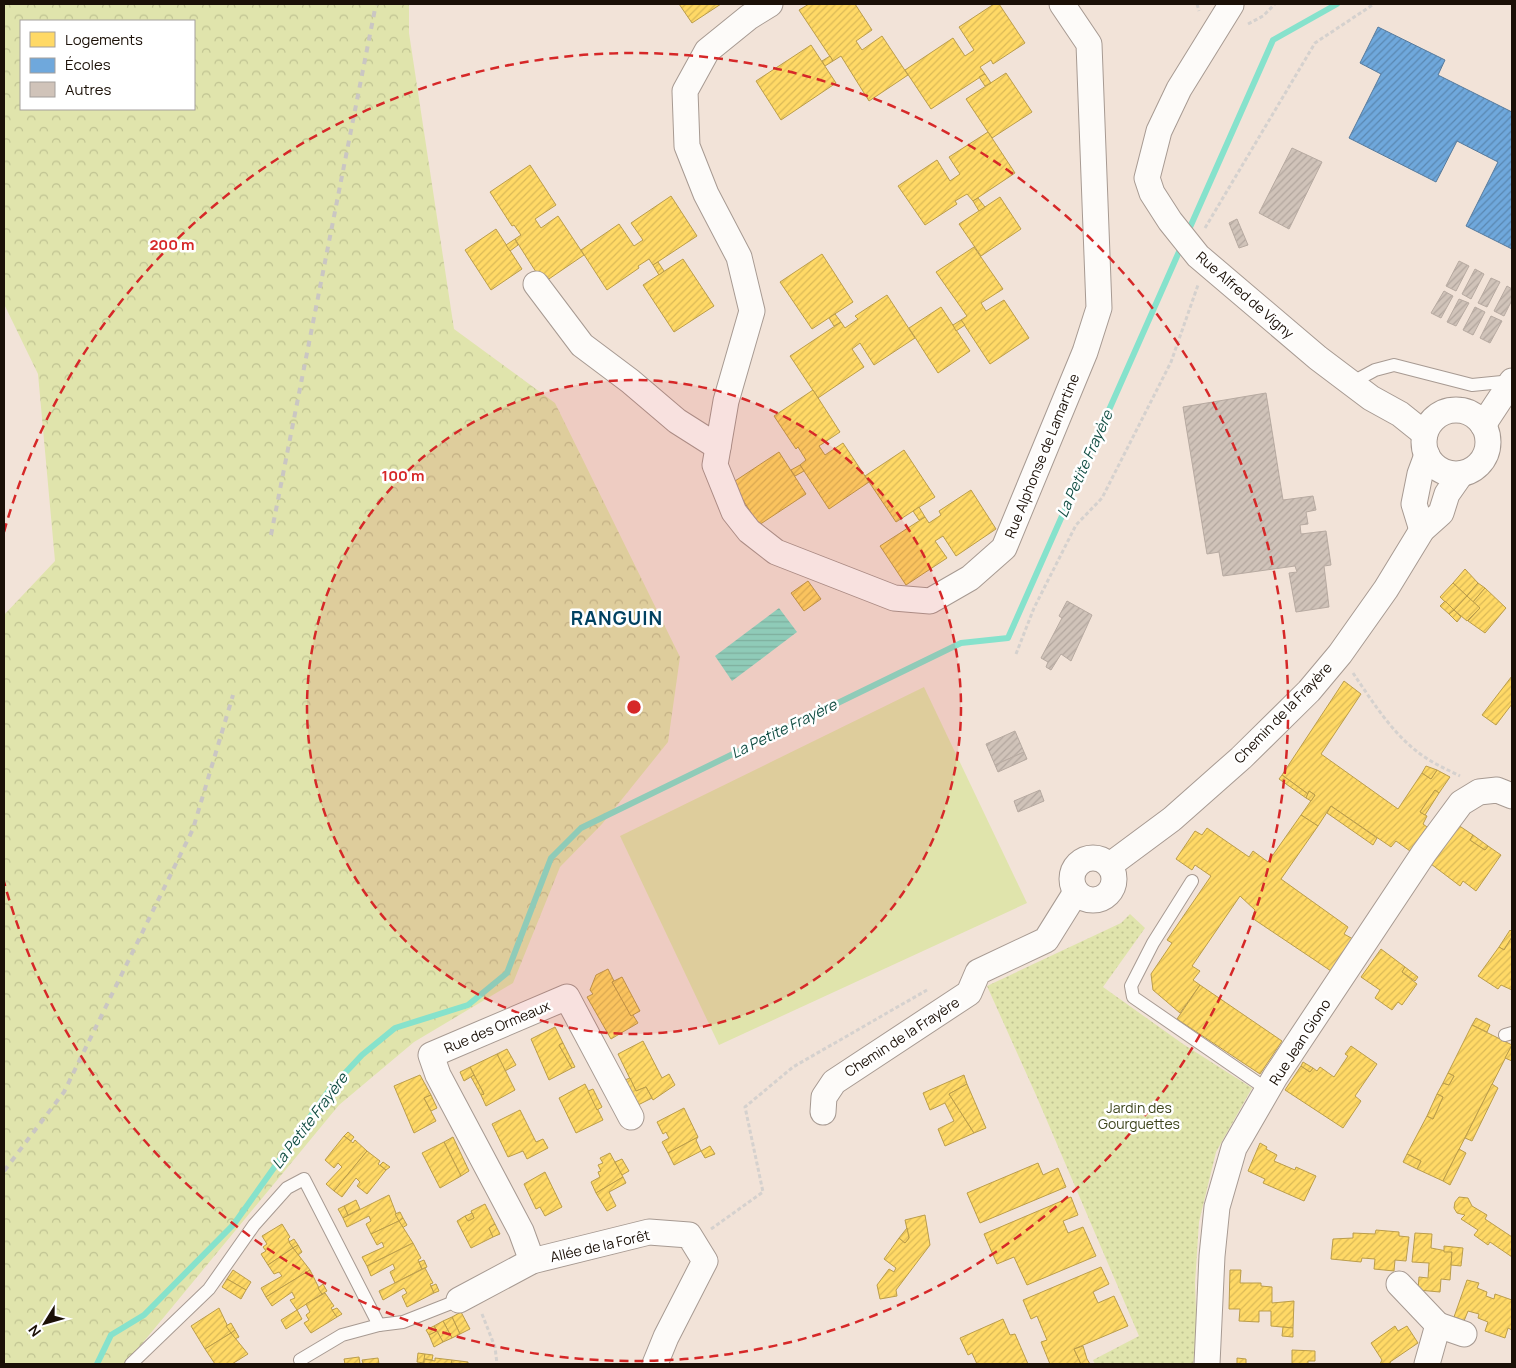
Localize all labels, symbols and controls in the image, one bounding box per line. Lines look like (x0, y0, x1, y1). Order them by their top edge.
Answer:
legend (20, 20, 195, 110)
text: Logements (65, 29, 143, 50)
text: Écoles (65, 54, 111, 75)
text: Autres (65, 79, 111, 100)
text: 200 m (149, 234, 195, 255)
street label: Rue Alfred de Vigny (1192, 247, 1299, 343)
street label: Rue Alphonse de Lamartine (1000, 371, 1083, 541)
water label: La Petite Frayère (1052, 406, 1118, 521)
text: 100 m (382, 465, 424, 486)
district label: RANGUIN (571, 605, 663, 631)
street label: Chemin de la Frayère (1229, 658, 1336, 767)
water label: La Petite Frayère (727, 693, 841, 763)
centre of rings (625, 698, 643, 716)
street label: Chemin de la Frayère (841, 992, 963, 1081)
street label: Rue des Ormeaux (441, 995, 553, 1057)
street label: Rue Jean Giono (1265, 995, 1335, 1089)
water label: La Petite Frayère (267, 1067, 353, 1173)
park label: Jardin des Gourguettes (1098, 1098, 1180, 1133)
street label: Allée de la Forêt (548, 1225, 652, 1266)
north arrow (20, 1298, 70, 1348)
text: N (24, 1321, 45, 1341)

